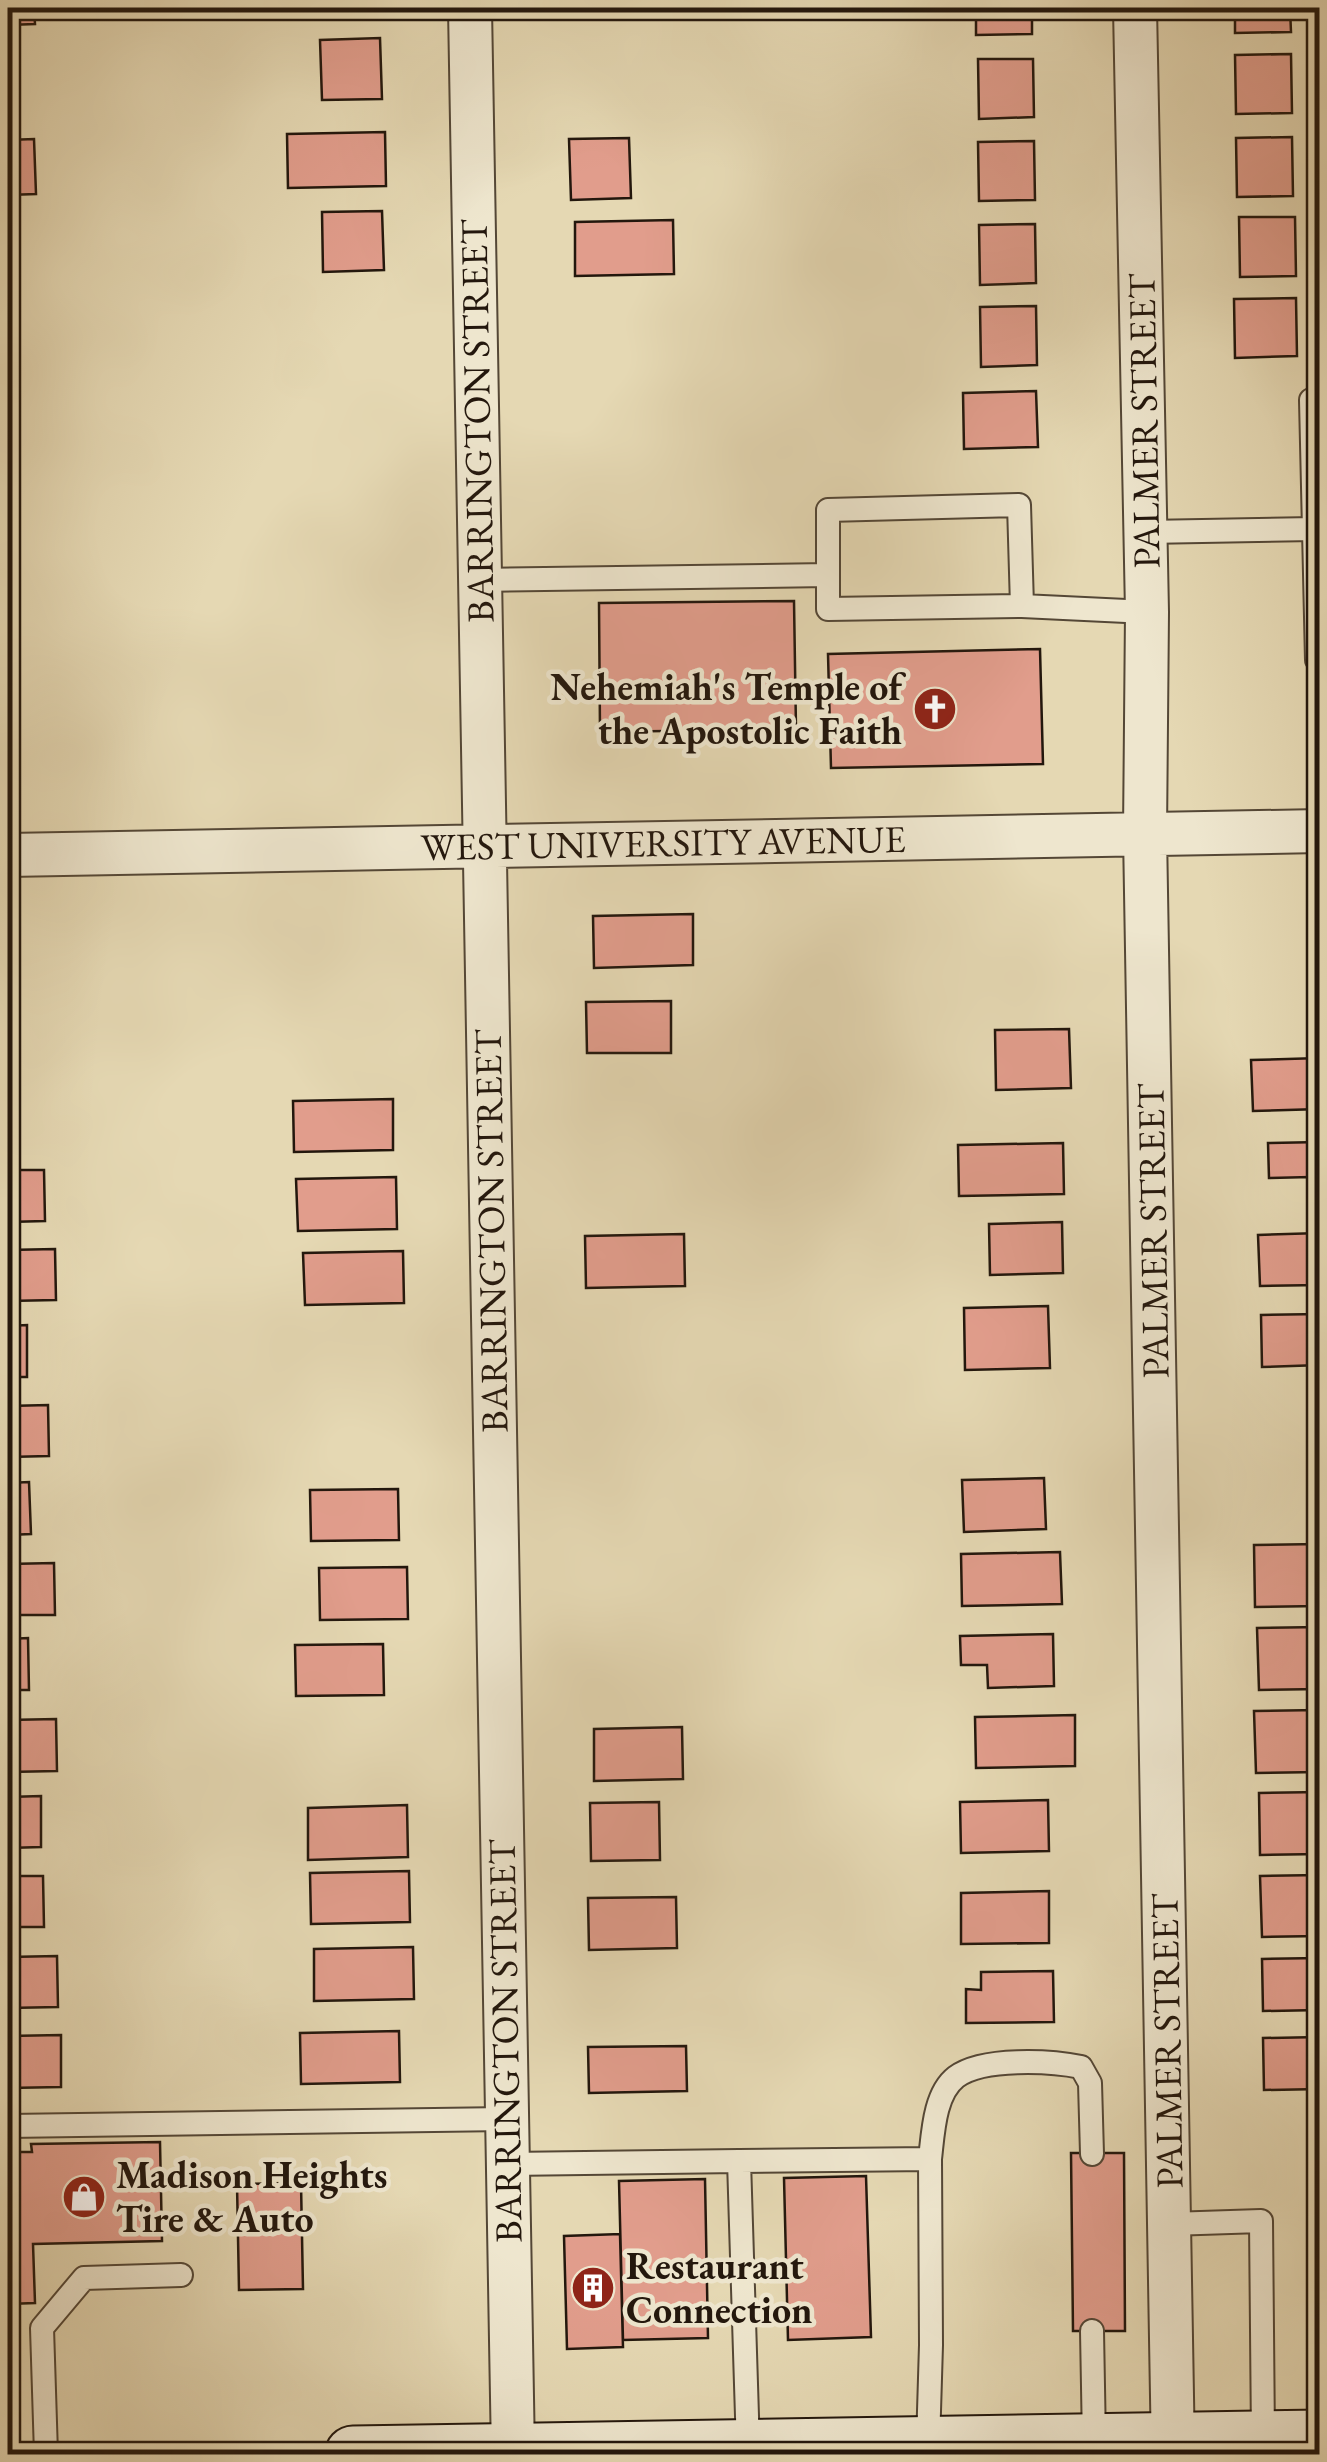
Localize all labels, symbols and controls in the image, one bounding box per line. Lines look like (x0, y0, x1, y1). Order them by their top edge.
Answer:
street label: BARRINGTON STREET (448, 218, 505, 623)
street label: PALMER STREET (1116, 273, 1171, 569)
place label: Nehemiah's Temple of the Apostolic Faith (550, 662, 906, 755)
church icon: Nehemiah's Temple of the Apostolic Faith (912, 686, 958, 732)
street label: WEST UNIVERSITY AVENUE (420, 814, 906, 871)
street label: BARRINGTON STREET (462, 1028, 519, 1433)
street label: PALMER STREET (1125, 1083, 1180, 1379)
street label: BARRINGTON STREET (476, 1838, 533, 2243)
street label: PALMER STREET (1139, 1893, 1194, 2189)
place label: Madison Heights Tire & Auto (116, 2150, 387, 2243)
shop icon: Madison Heights Tire & Auto (61, 2174, 107, 2220)
place label: Restaurant Connection (626, 2241, 813, 2334)
building icon: Restaurant Connection (570, 2265, 616, 2311)

